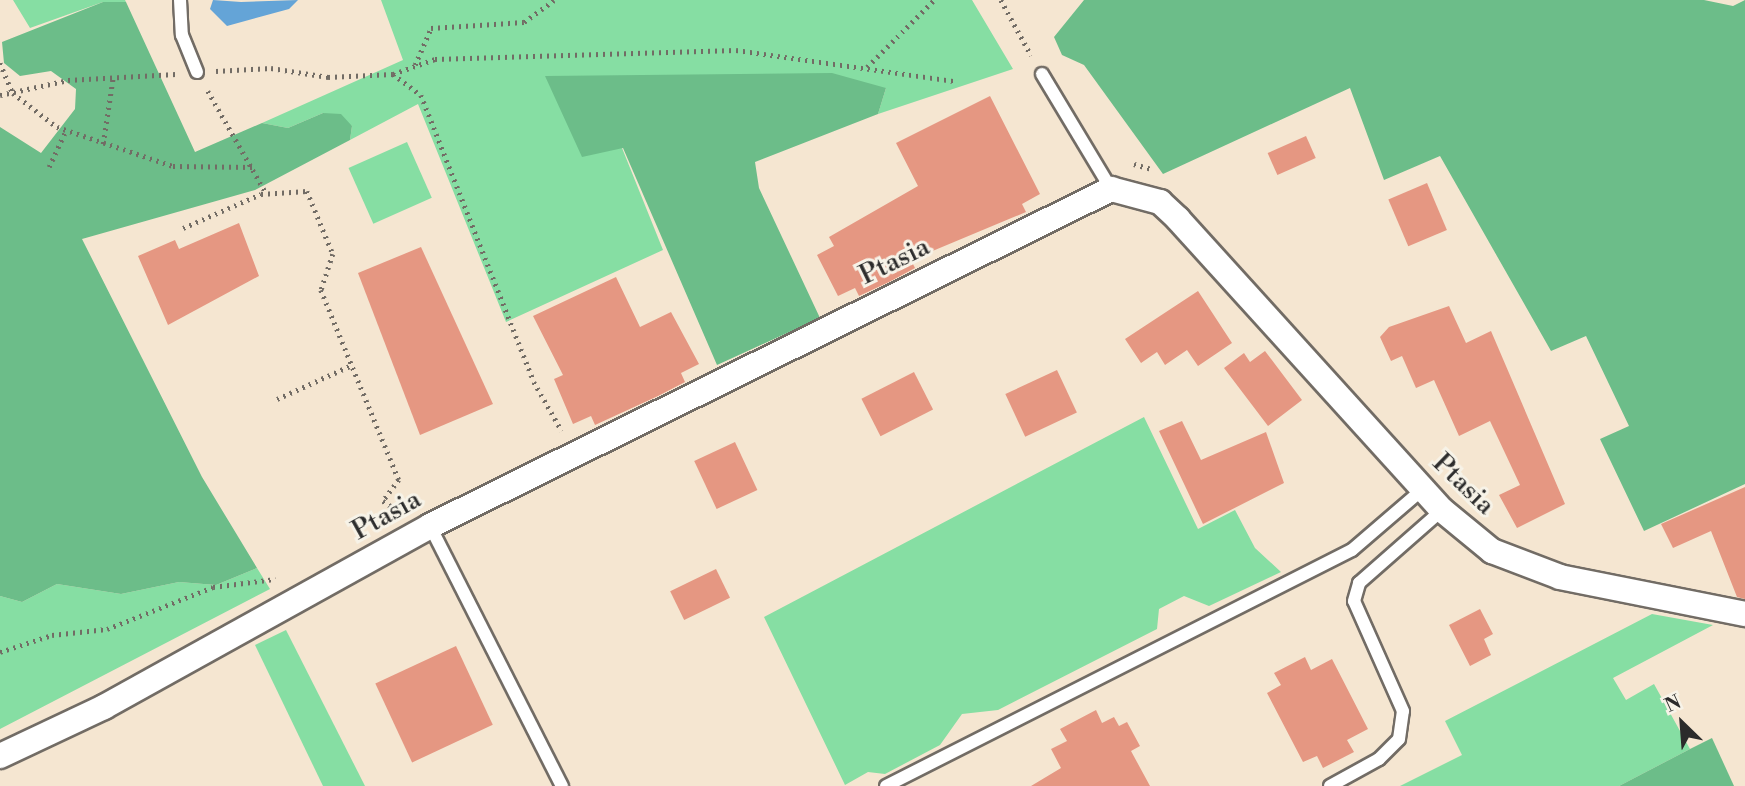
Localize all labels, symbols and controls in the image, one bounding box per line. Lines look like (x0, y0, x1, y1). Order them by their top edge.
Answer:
street label: Ptasia (855, 232, 935, 292)
street label: Ptasia (1426, 448, 1500, 522)
street label: Ptasia (347, 484, 427, 548)
north arrow (1647, 688, 1717, 758)
text: N (1661, 690, 1685, 718)

